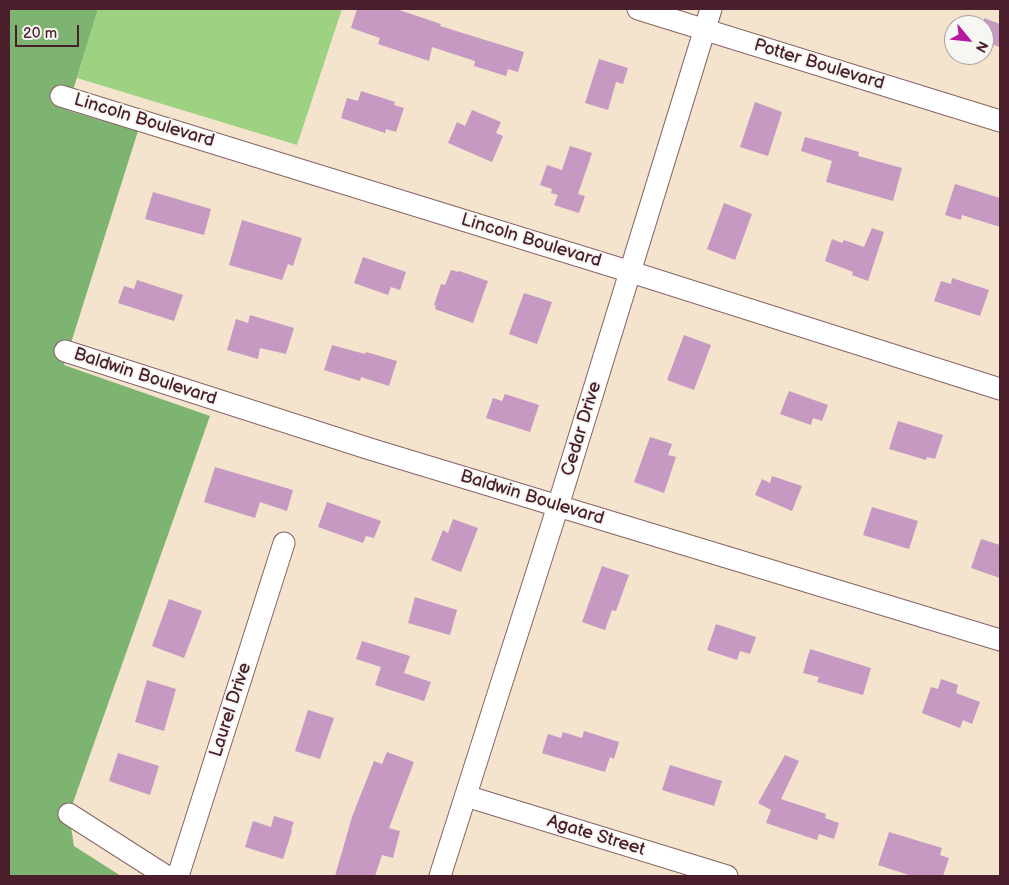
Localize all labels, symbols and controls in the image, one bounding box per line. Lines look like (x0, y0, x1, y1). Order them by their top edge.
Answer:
scale bar (18, 15, 81, 47)
north arrow (944, 15, 994, 65)
text: 20 m (23, 24, 57, 43)
street label: Potter Boulevard (751, 35, 887, 95)
text: N (972, 38, 992, 55)
street label: Lincoln Boulevard (71, 89, 217, 153)
street label: Lincoln Boulevard (458, 209, 604, 273)
street label: Baldwin Boulevard (71, 344, 219, 410)
street label: Cedar Drive (557, 379, 607, 479)
street label: Baldwin Boulevard (457, 466, 607, 530)
street label: Laurel Drive (206, 660, 256, 760)
street label: Agate Street (544, 811, 648, 861)

